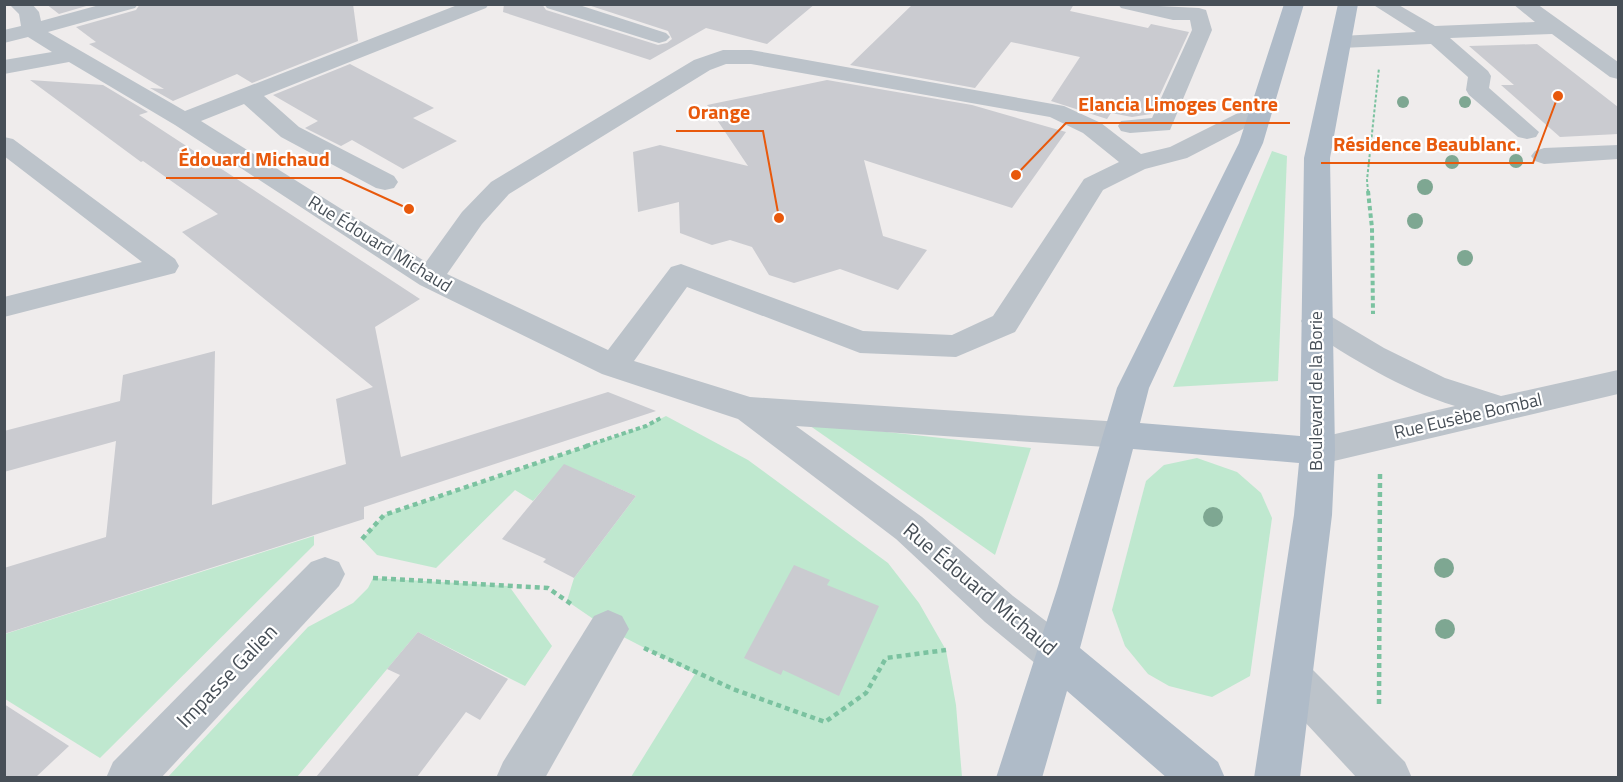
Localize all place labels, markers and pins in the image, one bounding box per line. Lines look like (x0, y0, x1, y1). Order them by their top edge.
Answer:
callout: Elancia Limoges Centre (1066, 85, 1290, 123)
callout: Orange (676, 93, 763, 131)
callout: Résidence Beaublanc. (1321, 125, 1533, 163)
callout: Édouard Michaud (166, 140, 341, 178)

